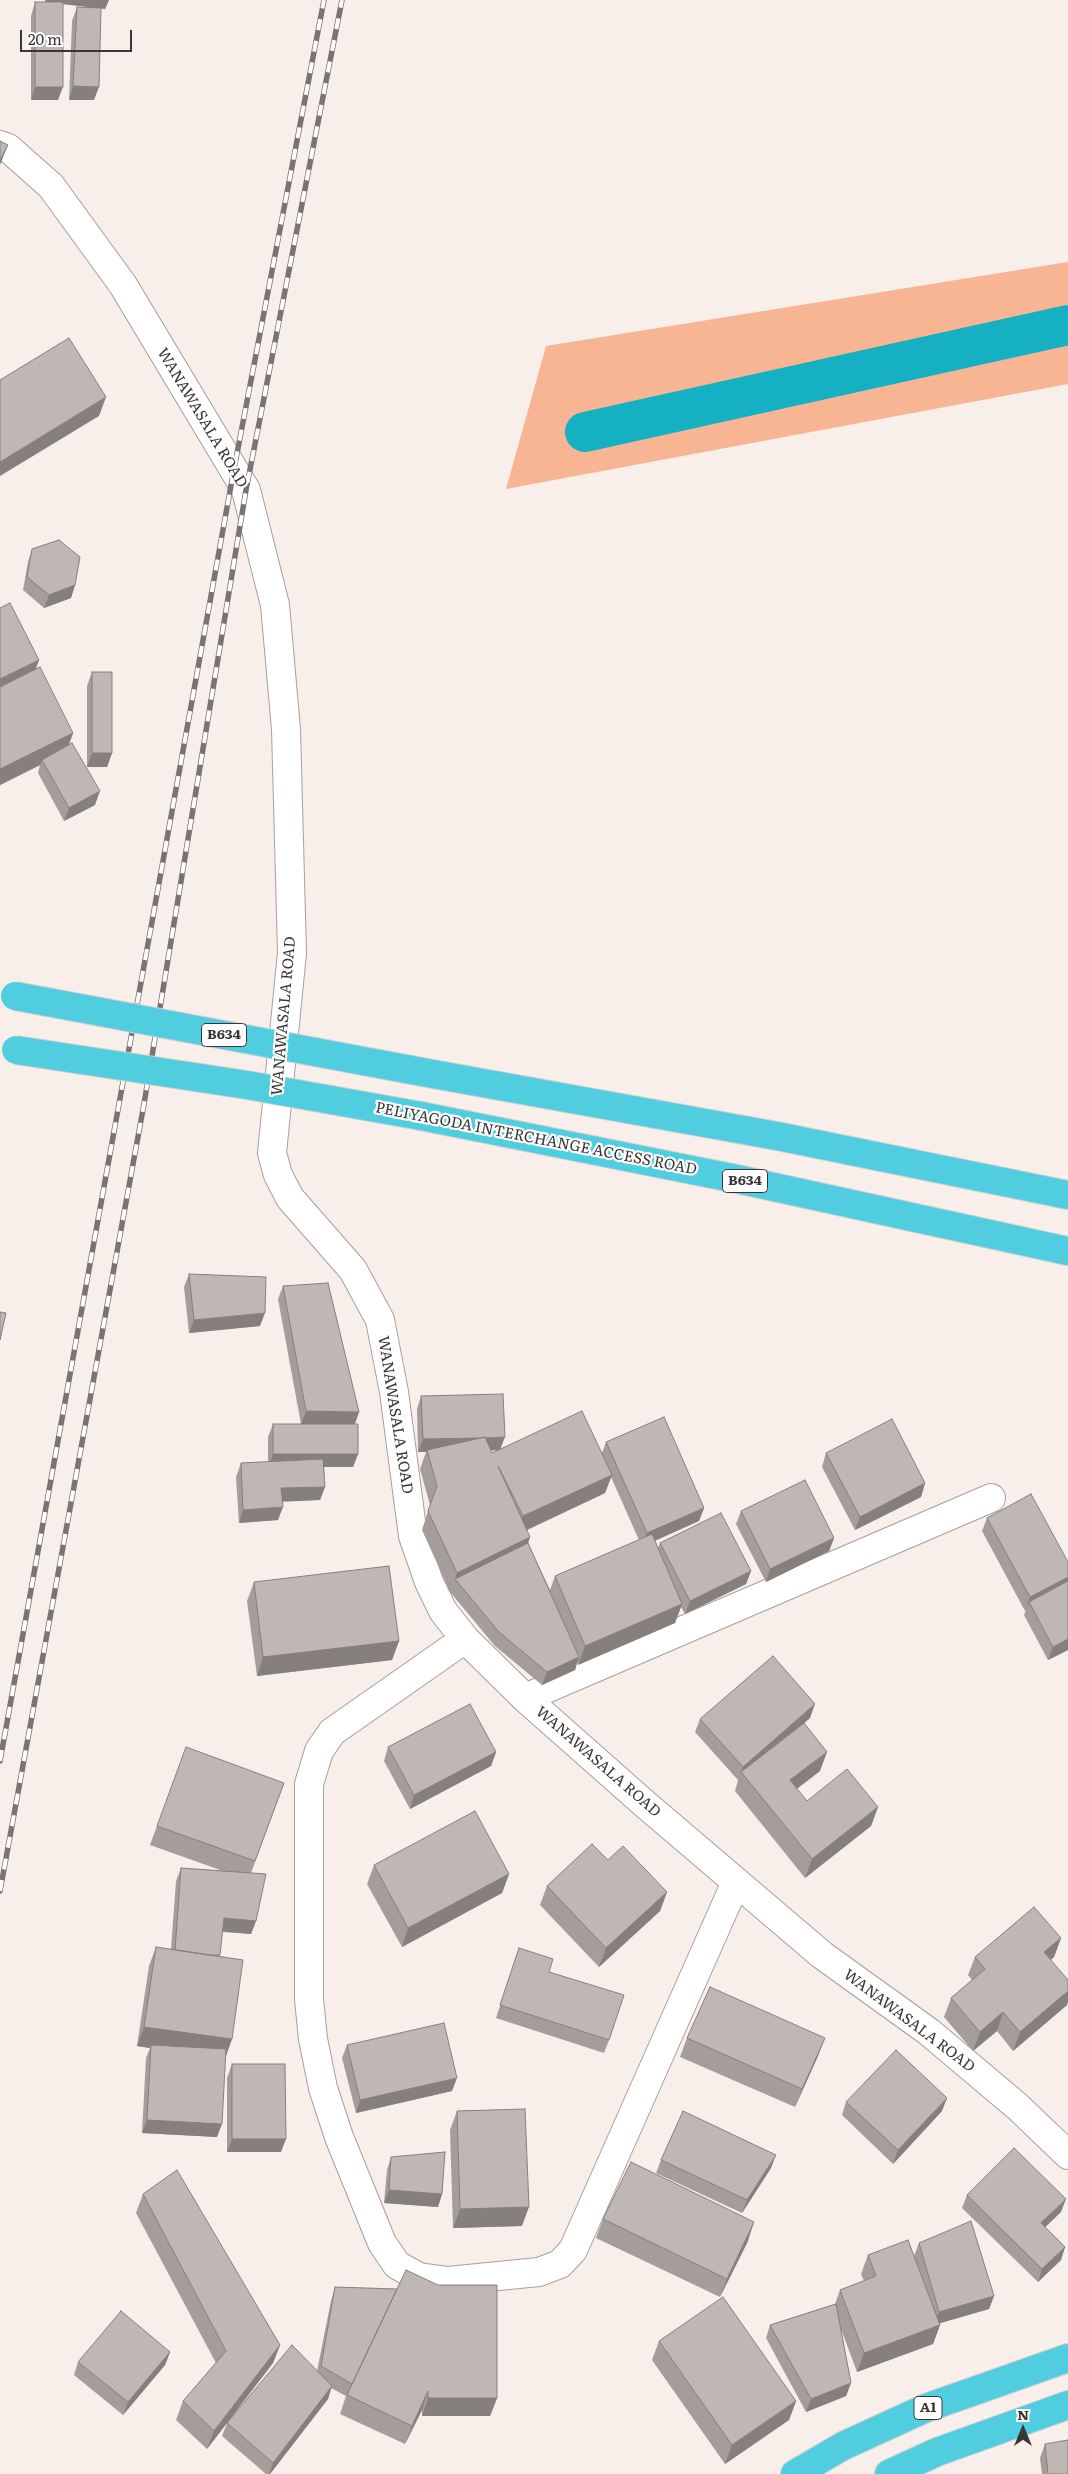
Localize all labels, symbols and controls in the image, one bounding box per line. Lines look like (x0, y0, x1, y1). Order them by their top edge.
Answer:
scale bar (22, 20, 135, 52)
text: 20 m (28, 27, 62, 50)
street label: WANAWASALA ROAD (153, 345, 251, 491)
street label: WANAWASALA ROAD (268, 936, 300, 1096)
road number: B634 (202, 1024, 246, 1046)
street label: PELIYAGODA INTERCHANGE ACCESS ROAD (374, 1099, 698, 1179)
road number: B634 (722, 1170, 768, 1192)
street label: WANAWASALA ROAD (374, 1335, 416, 1495)
street label: WANAWASALA ROAD (532, 1703, 664, 1821)
street label: WANAWASALA ROAD (840, 1966, 978, 2076)
road number: A1 (914, 2396, 942, 2420)
north arrow (998, 2404, 1048, 2454)
text: N (1017, 2404, 1029, 2424)

